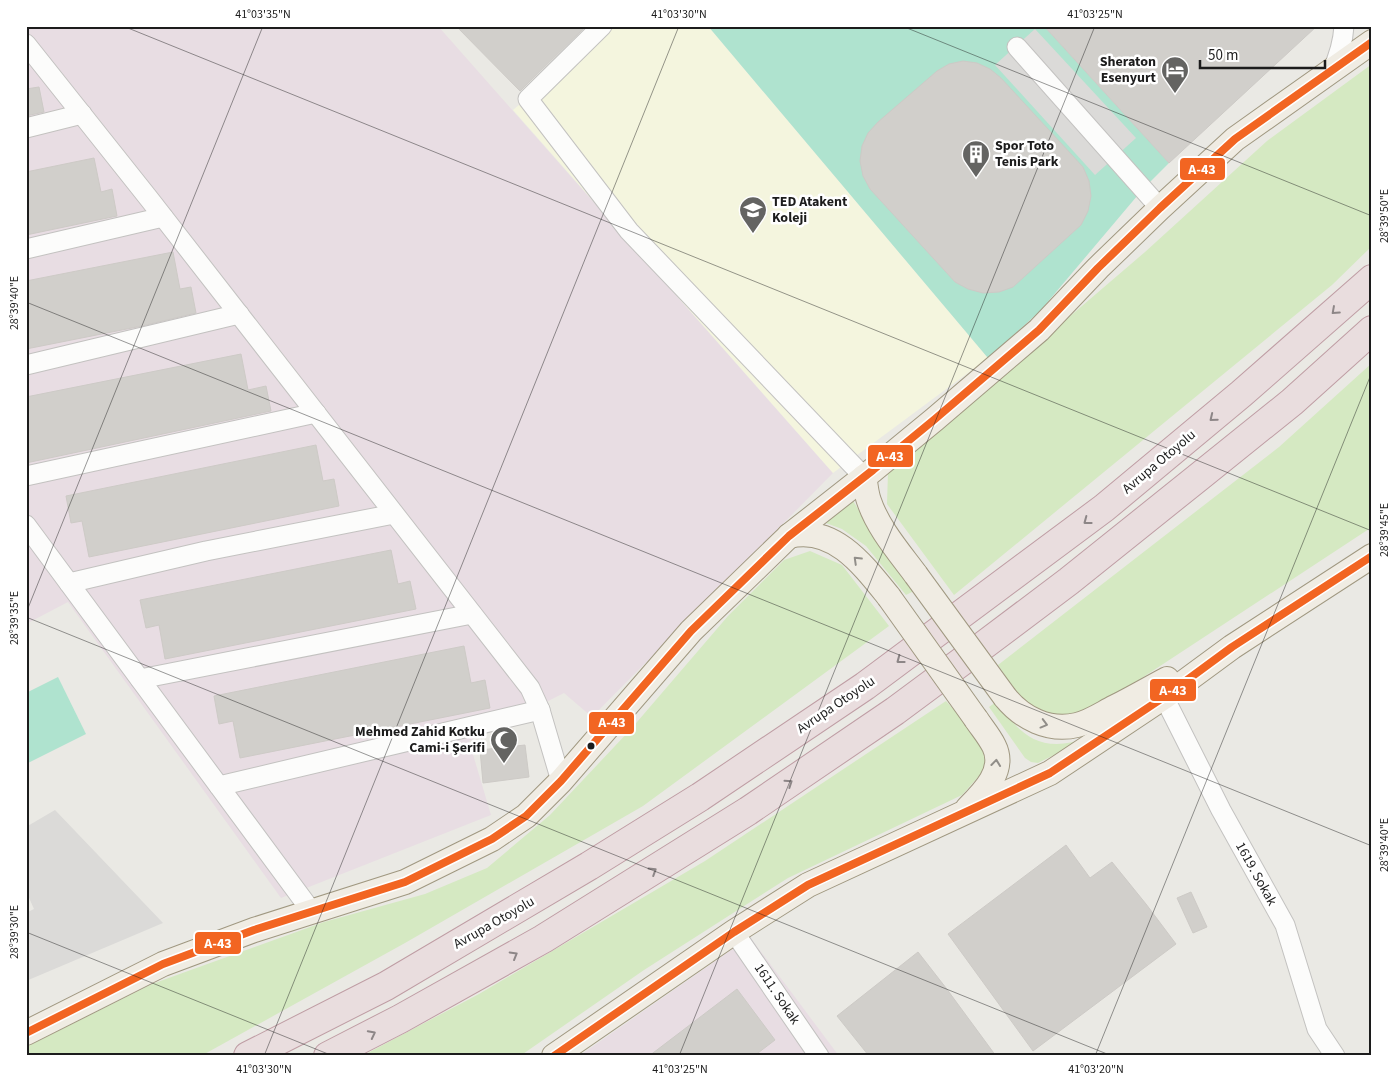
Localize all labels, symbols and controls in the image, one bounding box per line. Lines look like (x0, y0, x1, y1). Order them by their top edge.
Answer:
text: 41°03'35"N (235, 6, 291, 23)
text: 41°03'30"N (651, 6, 707, 23)
text: 41°03'25"N (1067, 6, 1123, 23)
scale bar (1200, 38, 1326, 70)
text: 50 m (1208, 45, 1238, 66)
place label: Sheraton Esenyurt (1100, 52, 1157, 88)
hotel icon: Sheraton Esenyurt (1160, 55, 1190, 94)
place label: Spor Toto Tenis Park (995, 136, 1059, 172)
building icon: Spor Toto Tenis Park (961, 139, 991, 178)
line badge: A-43 (1179, 157, 1226, 181)
text: A-43 (1187, 160, 1216, 180)
text: 28°39'50"E (1376, 189, 1393, 243)
place label: TED Atakent Koleji (772, 192, 848, 228)
school or university icon: TED Atakent Koleji (738, 195, 768, 234)
text: 28°39'40"E (6, 276, 23, 330)
one-way arrow (1332, 305, 1341, 314)
one-way arrow (1210, 412, 1219, 420)
street label: Avrupa Otoyolu (1118, 425, 1200, 499)
line badge: A-43 (867, 444, 914, 468)
text: A-43 (875, 447, 904, 467)
text: 28°39'45"E (1376, 503, 1393, 557)
one-way arrow (1084, 515, 1093, 523)
one-way arrow (854, 557, 863, 566)
text: 28°39'35"E (6, 591, 23, 645)
one-way arrow (897, 653, 906, 663)
street label: Avrupa Otoyolu (793, 671, 879, 739)
line badge: A-43 (1149, 678, 1197, 702)
text: A-43 (1158, 681, 1187, 701)
line badge: A-43 (588, 711, 635, 735)
text: A-43 (597, 713, 626, 733)
one-way arrow (1040, 718, 1048, 728)
place label: Mehmed Zahid Kotku Cami-i Şerifi (355, 722, 485, 758)
mosque icon: Mehmed Zahid Kotku Cami-i Şerifi (489, 725, 519, 764)
unlabelled marker (586, 741, 596, 751)
one-way arrow (990, 759, 1001, 767)
one-way arrow (784, 780, 793, 789)
text: 28°39'40"E (1376, 818, 1393, 872)
street label: 1619. Sokak (1230, 839, 1282, 909)
one-way arrow (647, 867, 656, 877)
street label: Avrupa Otoyolu (450, 892, 538, 954)
text: 28°39'30"E (6, 905, 23, 959)
line badge: A-43 (194, 931, 242, 955)
text: A-43 (203, 934, 232, 954)
one-way arrow (509, 951, 518, 961)
street label: 1611. Sokak (749, 959, 805, 1029)
one-way arrow (367, 1030, 376, 1040)
text: 41°03'30"N (236, 1061, 292, 1078)
text: 41°03'25"N (652, 1061, 708, 1078)
text: 41°03'20"N (1068, 1061, 1124, 1078)

